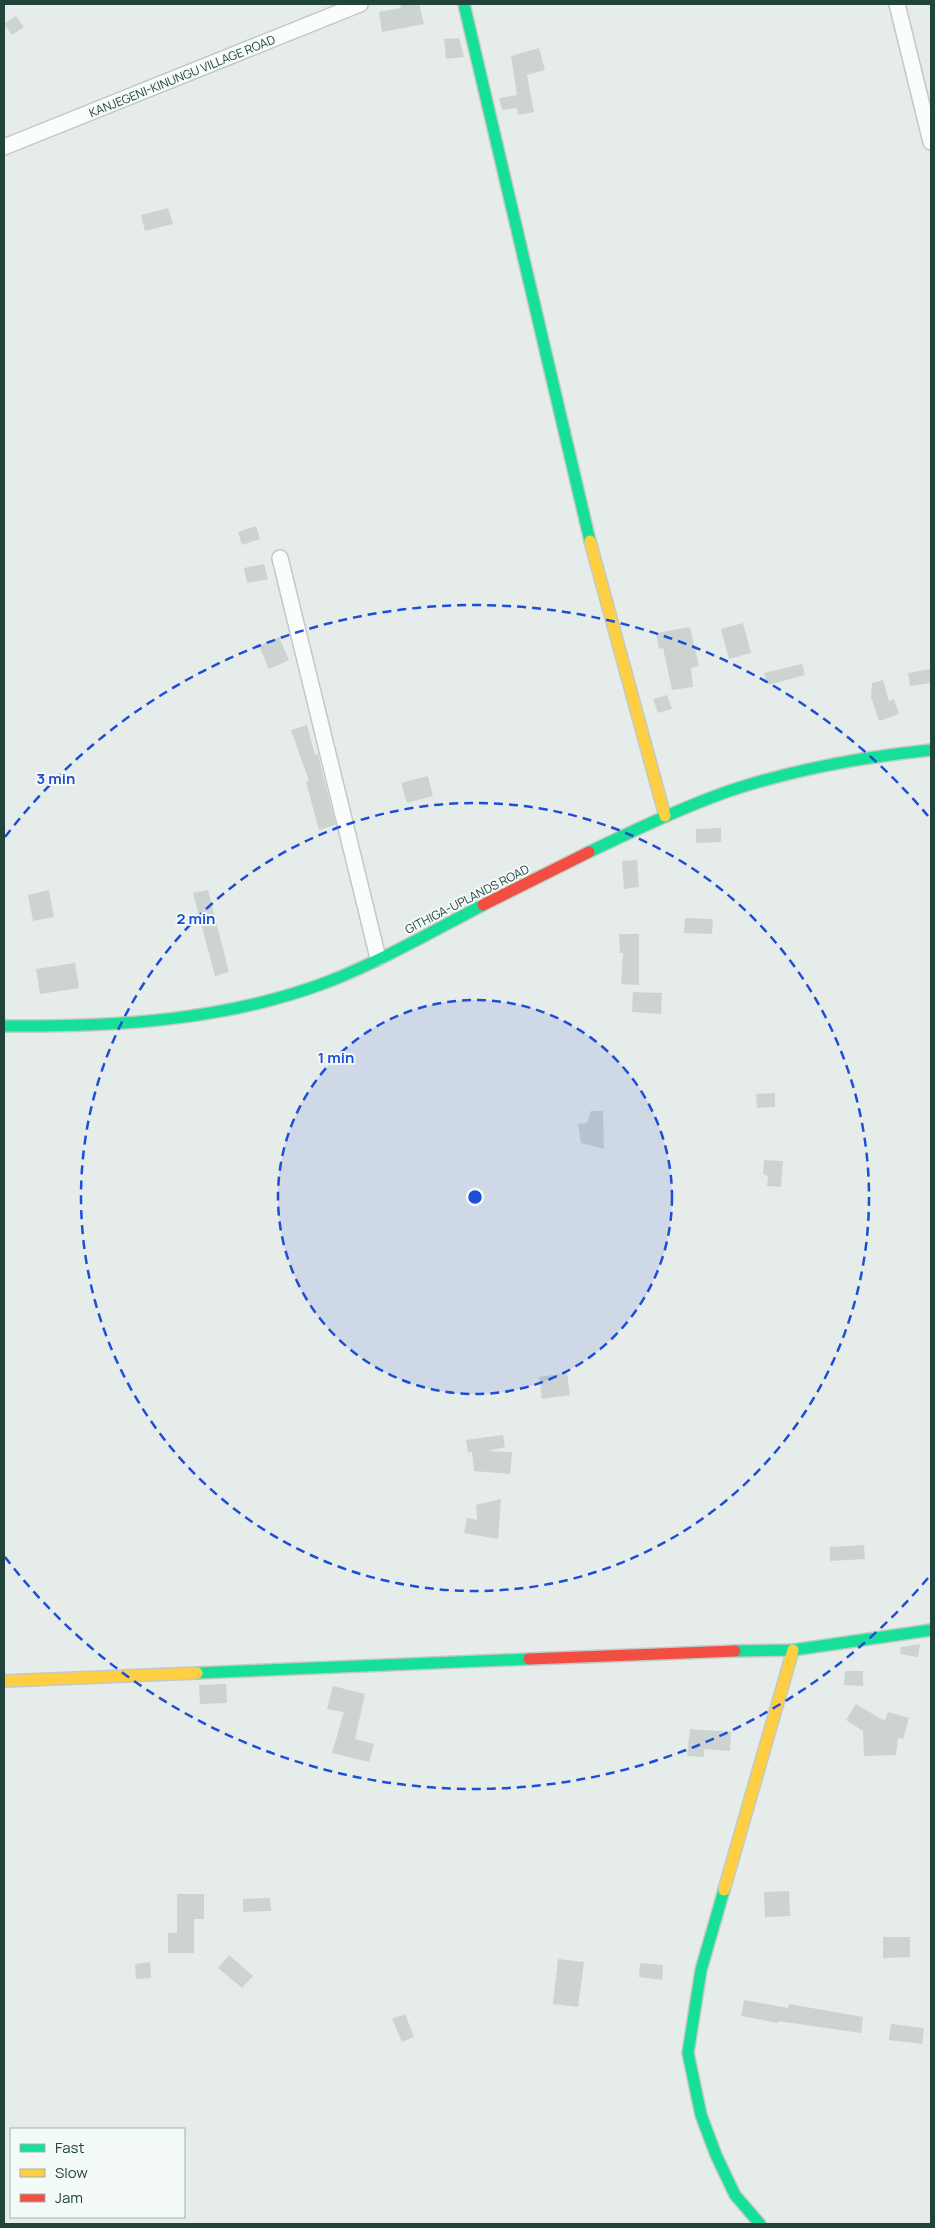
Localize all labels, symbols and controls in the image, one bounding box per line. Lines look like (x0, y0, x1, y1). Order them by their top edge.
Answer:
street label: KANJEGENI-KINUNGU VILLAGE ROAD (86, 31, 278, 121)
text: 3 min (37, 768, 75, 789)
street label: GITHIGA-UPLANDS ROAD (402, 860, 532, 938)
text: 2 min (176, 908, 216, 929)
text: 1 min (318, 1047, 354, 1068)
centre of rings (466, 1188, 484, 1206)
legend (10, 2128, 185, 2218)
text: Fast (55, 2137, 84, 2158)
text: Slow (55, 2162, 88, 2183)
text: Jam (55, 2187, 83, 2208)

